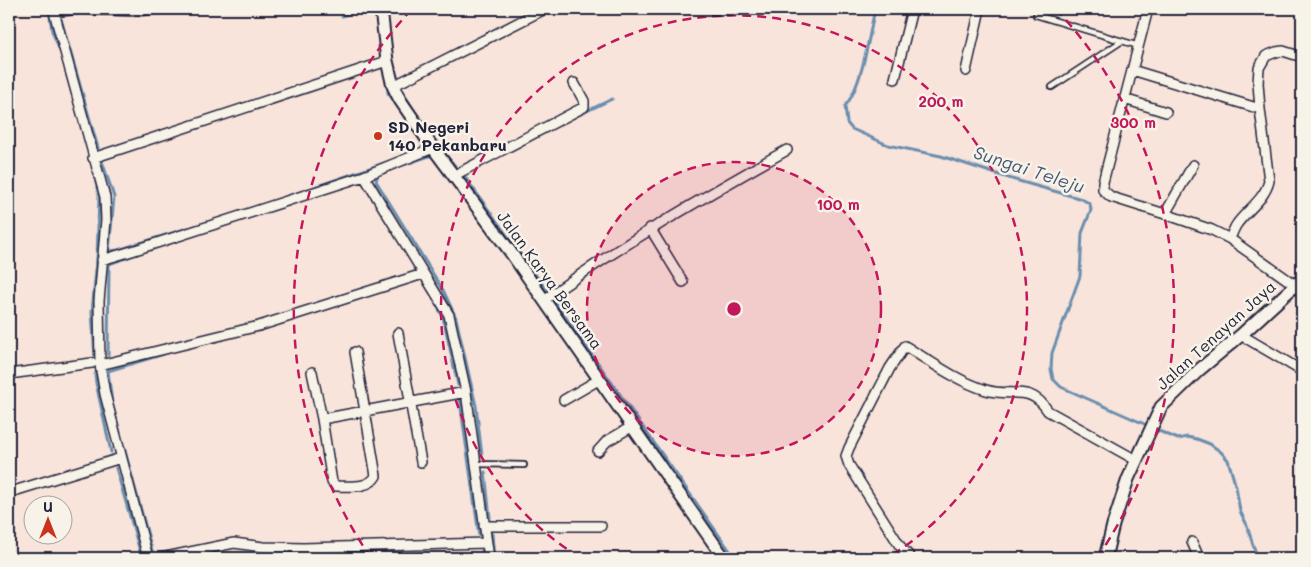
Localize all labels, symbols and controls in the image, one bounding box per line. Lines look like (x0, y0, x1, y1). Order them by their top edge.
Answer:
text: 200 m (919, 91, 964, 111)
text: 300 m (1110, 112, 1156, 132)
place label: SD Negeri 140 Pekanbaru (388, 116, 507, 155)
marker: SD Negeri 140 Pekanbaru (372, 130, 384, 142)
water label: Sungai Teleju (971, 140, 1088, 198)
text: 100 m (816, 194, 860, 214)
street label: Jalan Karya Bersama (493, 206, 608, 353)
street label: Jalan Tenayan Jaya (1152, 275, 1280, 394)
centre of rings (725, 300, 743, 318)
north arrow (22, 494, 72, 544)
text: U (43, 497, 53, 516)

